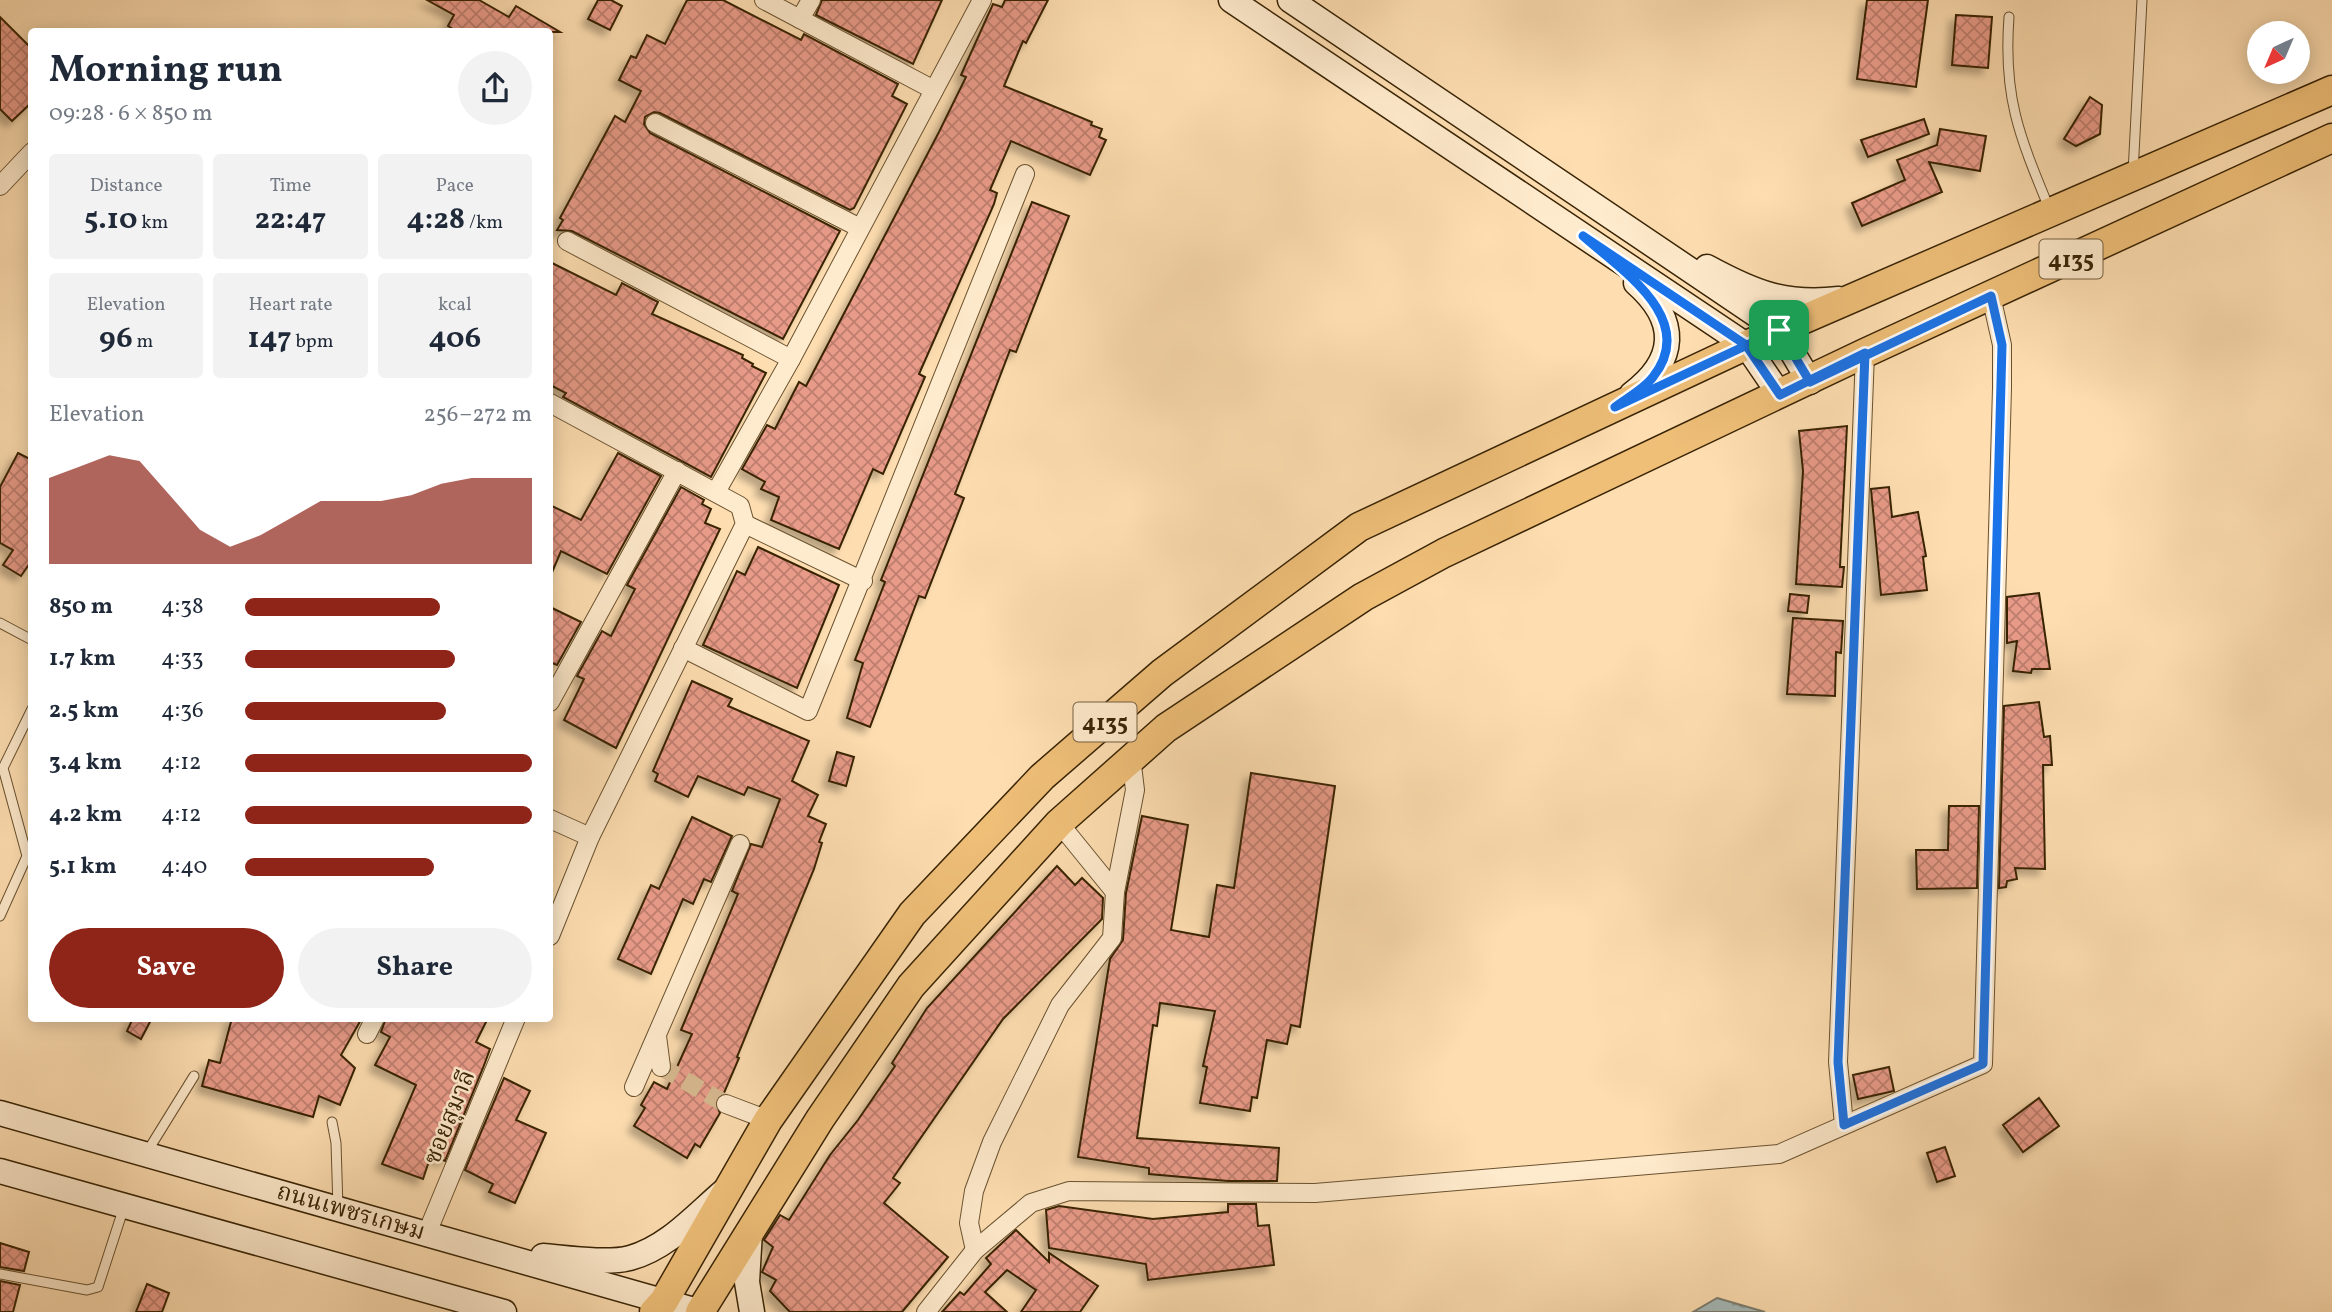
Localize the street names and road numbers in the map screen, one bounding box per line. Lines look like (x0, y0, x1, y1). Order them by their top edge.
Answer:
road number: 4135 (2039, 240, 2102, 278)
road number: 4135 (1074, 702, 1136, 742)
street label: ซอยสุมาลี (416, 1065, 485, 1170)
street label: ถนนเพชรเกษม (272, 1176, 429, 1250)

